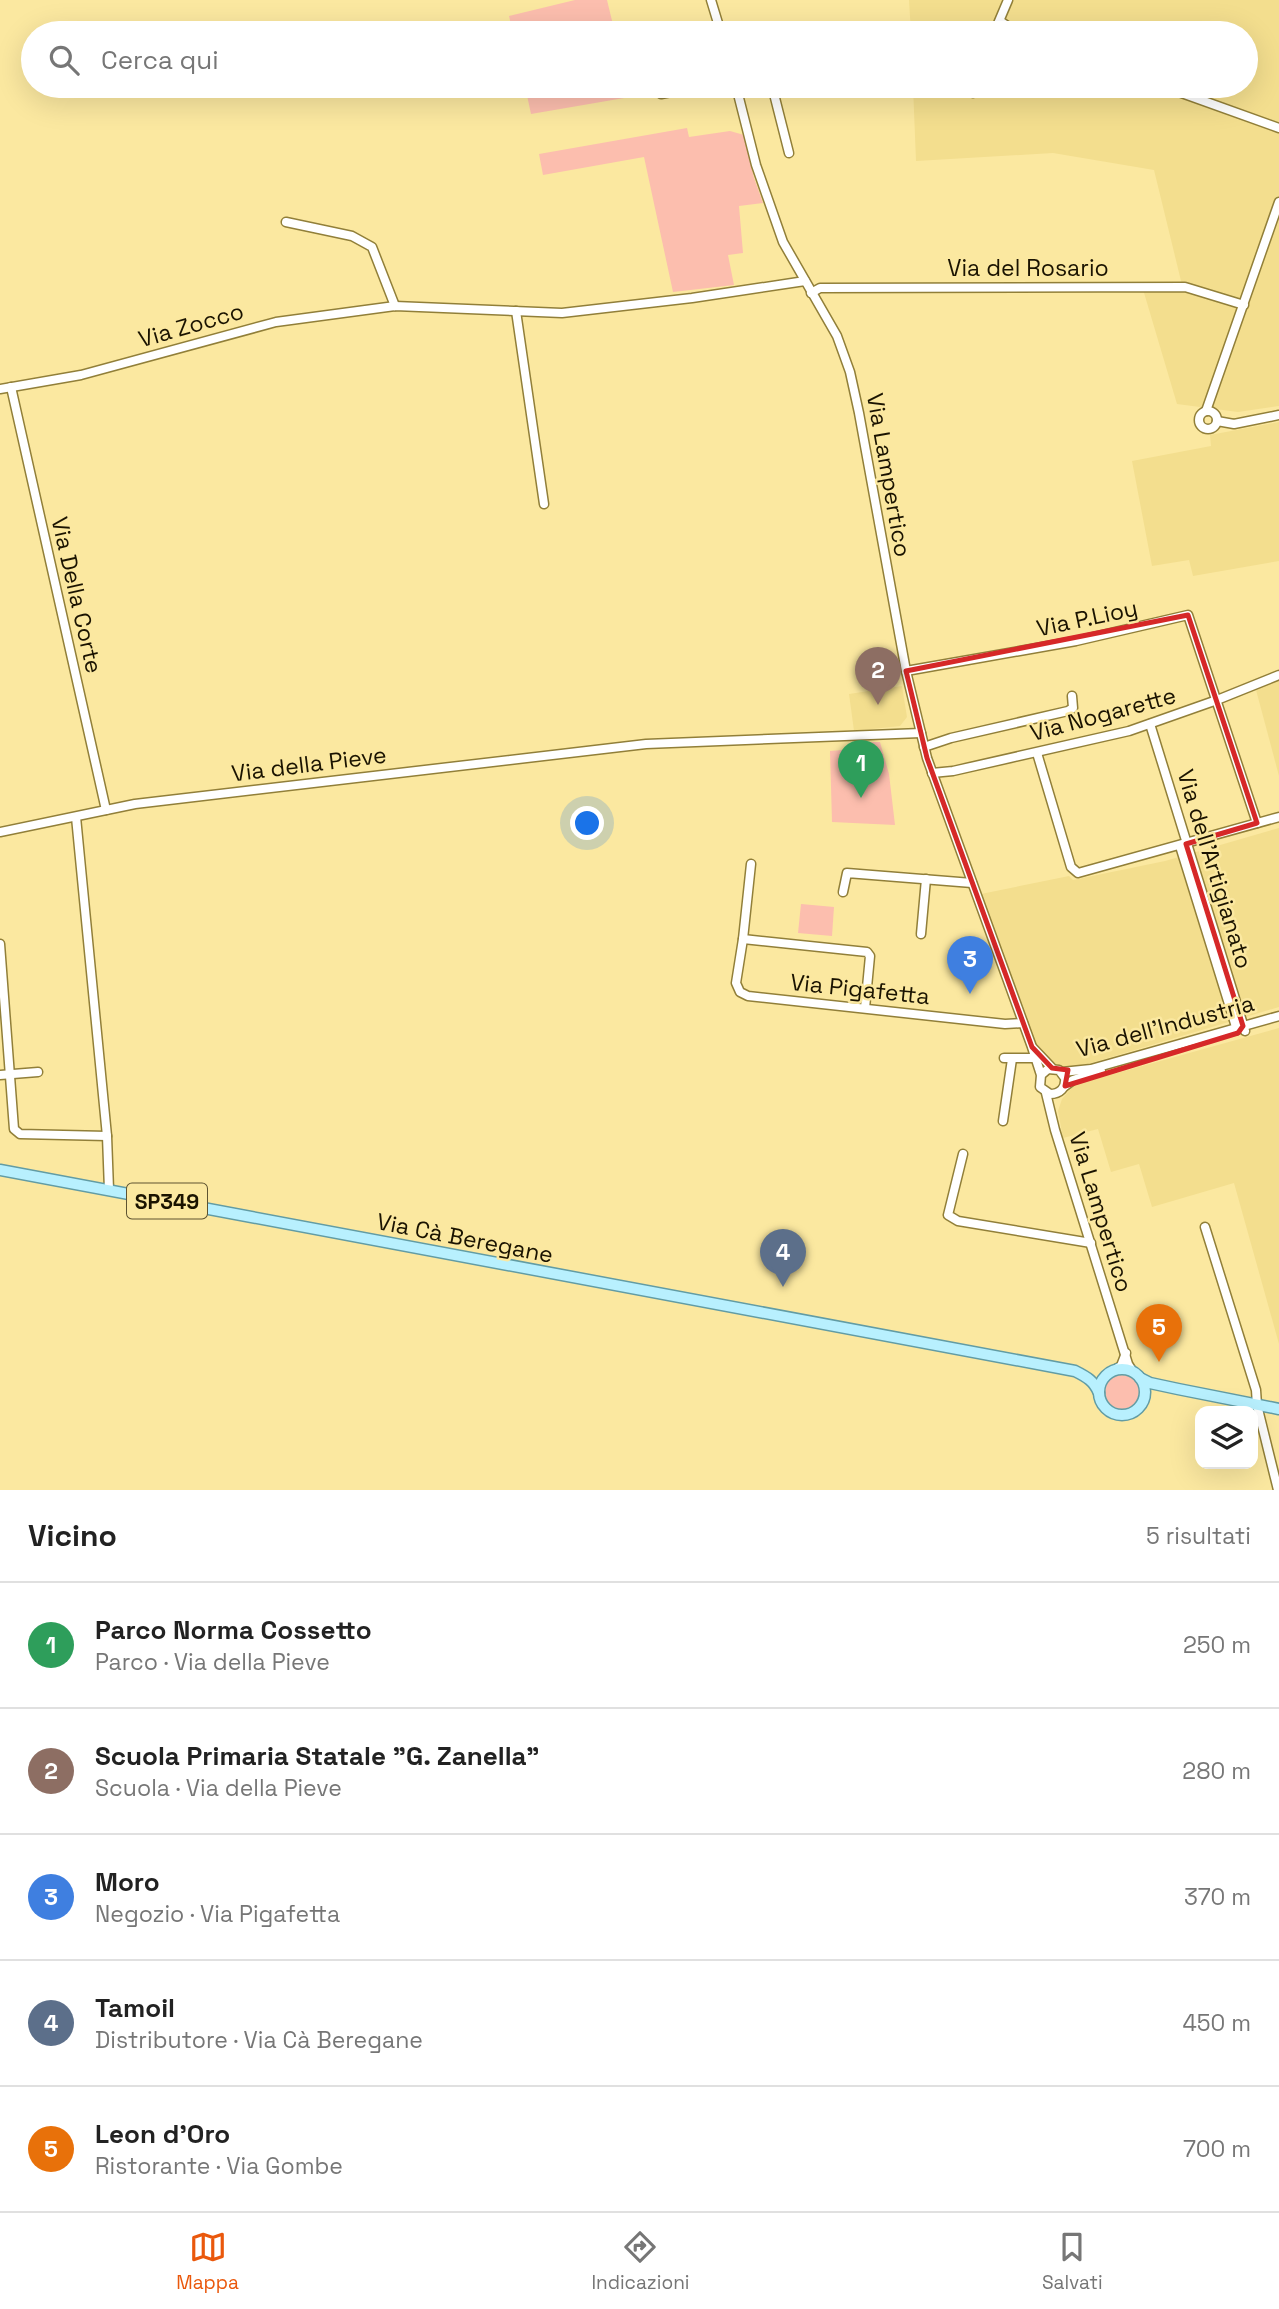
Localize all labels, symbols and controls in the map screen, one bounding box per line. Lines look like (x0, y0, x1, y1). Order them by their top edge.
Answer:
search box (21, 21, 1258, 98)
icon: search (45, 41, 83, 79)
text: Cerca qui (101, 43, 219, 77)
street label: Via del Rosario (947, 253, 1109, 283)
street label: Via Zocco (135, 296, 247, 354)
street label: Via Lampertico (860, 391, 918, 559)
street label: Via Della Corte (44, 514, 110, 676)
street label: Via P.Lioy (1034, 593, 1140, 643)
pin: 2 (855, 647, 901, 705)
street label: Via Nogarette (1027, 680, 1179, 748)
street label: Via della Pieve (230, 740, 388, 788)
pin: 1 (838, 740, 884, 798)
street label: Via dell'Artigianato (1170, 766, 1260, 972)
your location (570, 806, 604, 840)
pin: 3 (947, 936, 993, 994)
street label: Via Pigafetta (789, 967, 931, 1011)
street label: Via dell'Industria (1073, 988, 1257, 1064)
street label: Via Lampertico (1062, 1128, 1140, 1296)
road number: SP349 (127, 1184, 207, 1218)
street label: Via Cà Beregane (374, 1206, 556, 1270)
pin: 4 (760, 1229, 806, 1287)
pin: 5 (1136, 1304, 1182, 1362)
map controls (1195, 1406, 1258, 1469)
button: layers (1195, 1406, 1258, 1469)
text: Vicino (28, 1516, 117, 1555)
text: 5 risultati (1146, 1521, 1251, 1551)
text: Parco Norma Cossetto (95, 1613, 372, 1647)
text: 1 (46, 1630, 56, 1660)
text: 250 m (1183, 1630, 1251, 1660)
text: Parco · Via della Pieve (95, 1647, 330, 1677)
text: Scuola Primaria Statale "G. Zanella" (95, 1739, 539, 1773)
text: 2 (44, 1756, 58, 1786)
text: 280 m (1182, 1756, 1251, 1786)
text: Scuola · Via della Pieve (95, 1773, 342, 1803)
text: Moro (95, 1865, 160, 1899)
text: 3 (44, 1882, 58, 1912)
text: 370 m (1184, 1882, 1251, 1912)
text: Negozio · Via Pigafetta (95, 1899, 340, 1929)
text: Tamoil (95, 1991, 175, 2025)
text: 4 (44, 2008, 58, 2038)
text: 450 m (1182, 2008, 1251, 2038)
text: Distributore · Via Cà Beregane (95, 2025, 423, 2055)
text: Leon d'Oro (95, 2117, 230, 2151)
text: 5 (44, 2134, 58, 2164)
text: 700 m (1183, 2134, 1251, 2164)
text: Ristorante · Via Gombe (95, 2151, 343, 2181)
tab: Mappa (176, 2228, 239, 2295)
tab: Indicazioni (591, 2228, 689, 2295)
tab: Salvati (1042, 2228, 1103, 2295)

